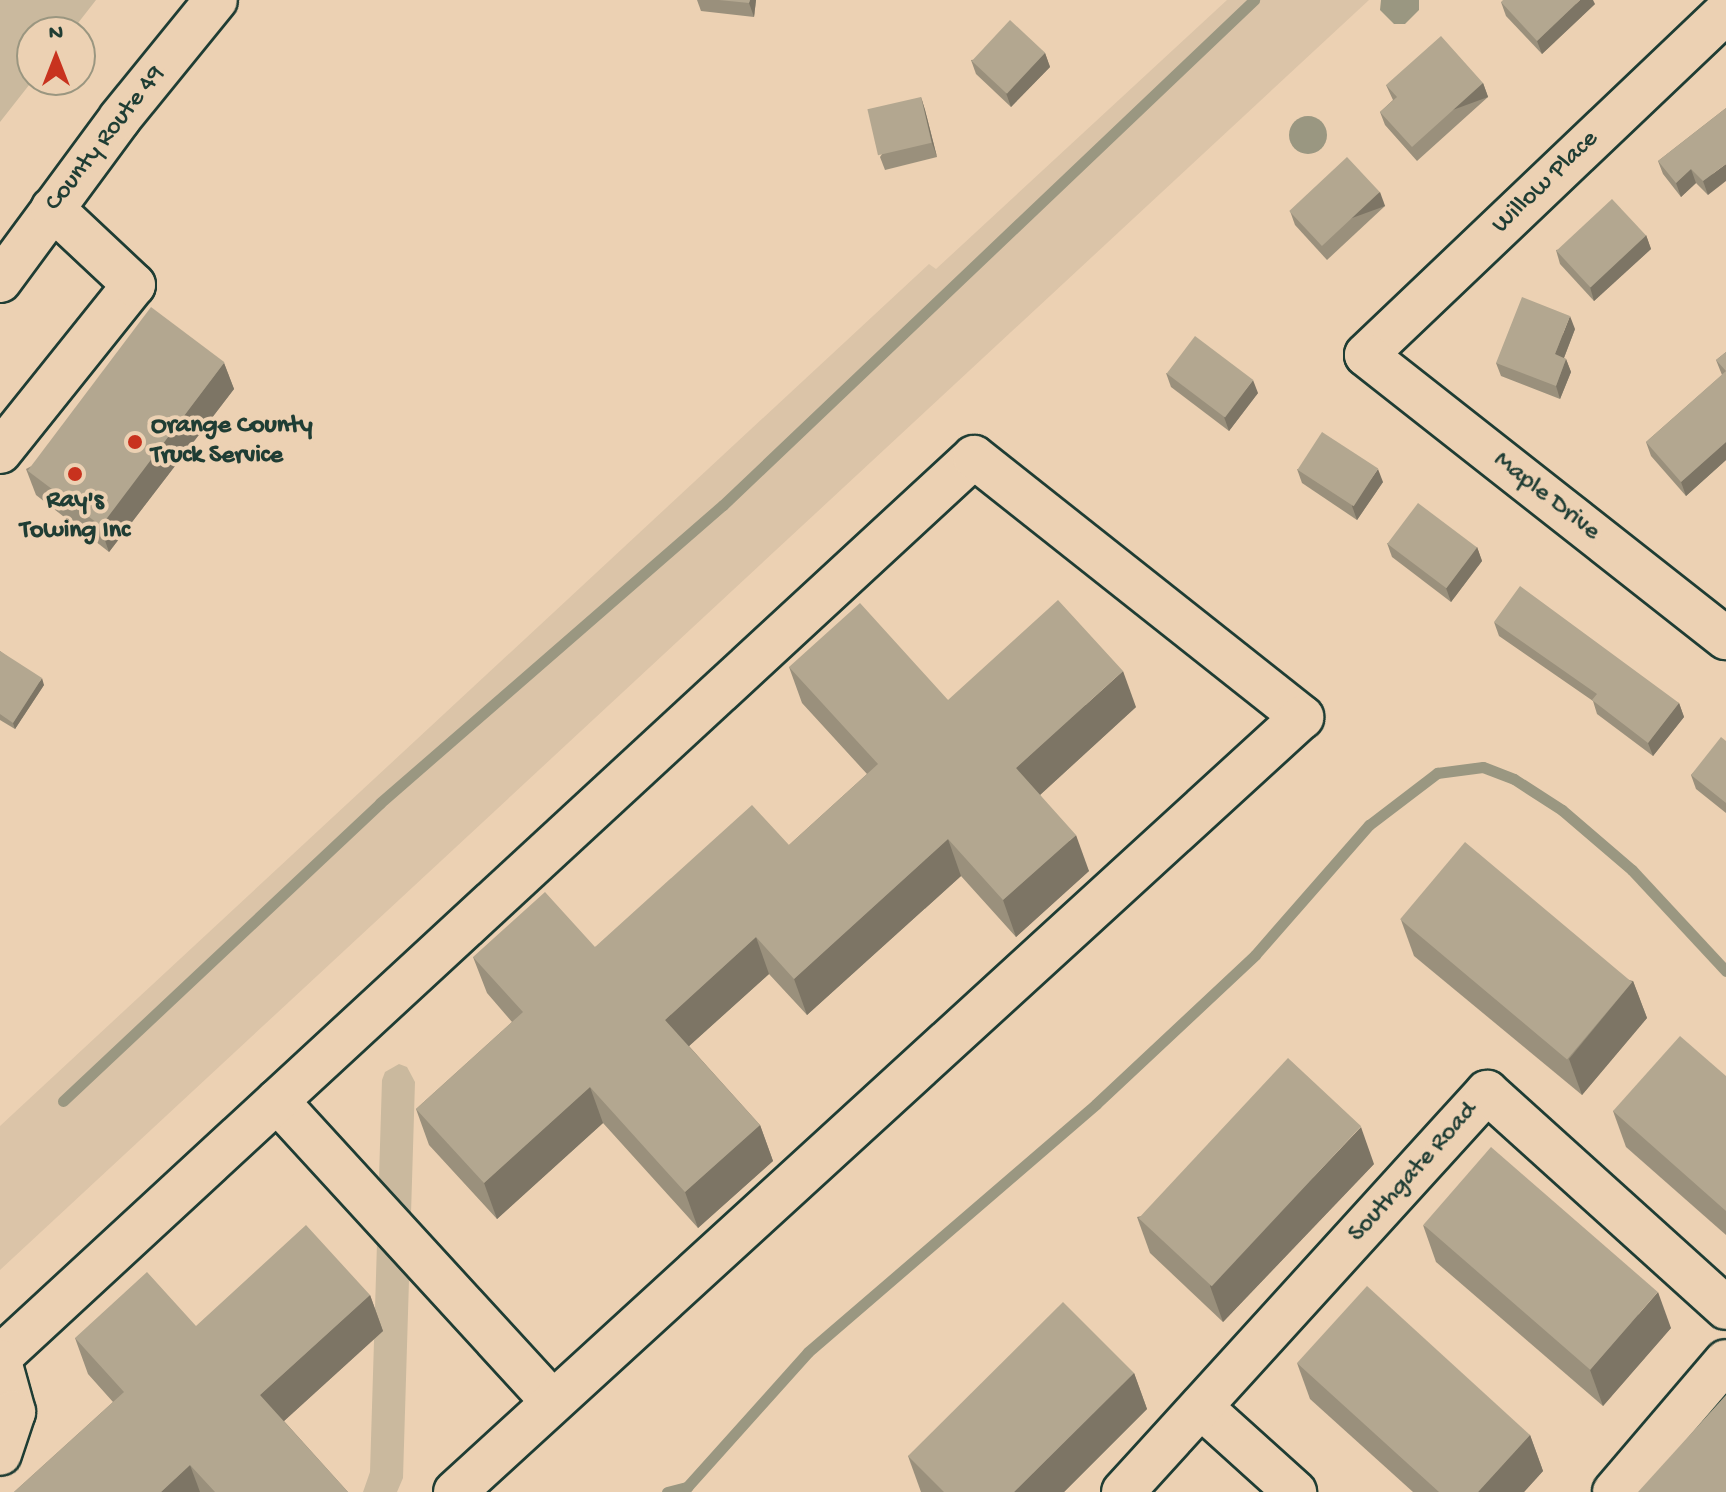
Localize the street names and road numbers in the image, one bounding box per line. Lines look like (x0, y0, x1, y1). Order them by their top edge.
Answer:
street label: County Route 49 (39, 60, 173, 218)
street label: Willow Place (1486, 125, 1606, 241)
street label: Maple Drive (1486, 446, 1606, 548)
street label: Southgate Road (1343, 1096, 1485, 1250)

